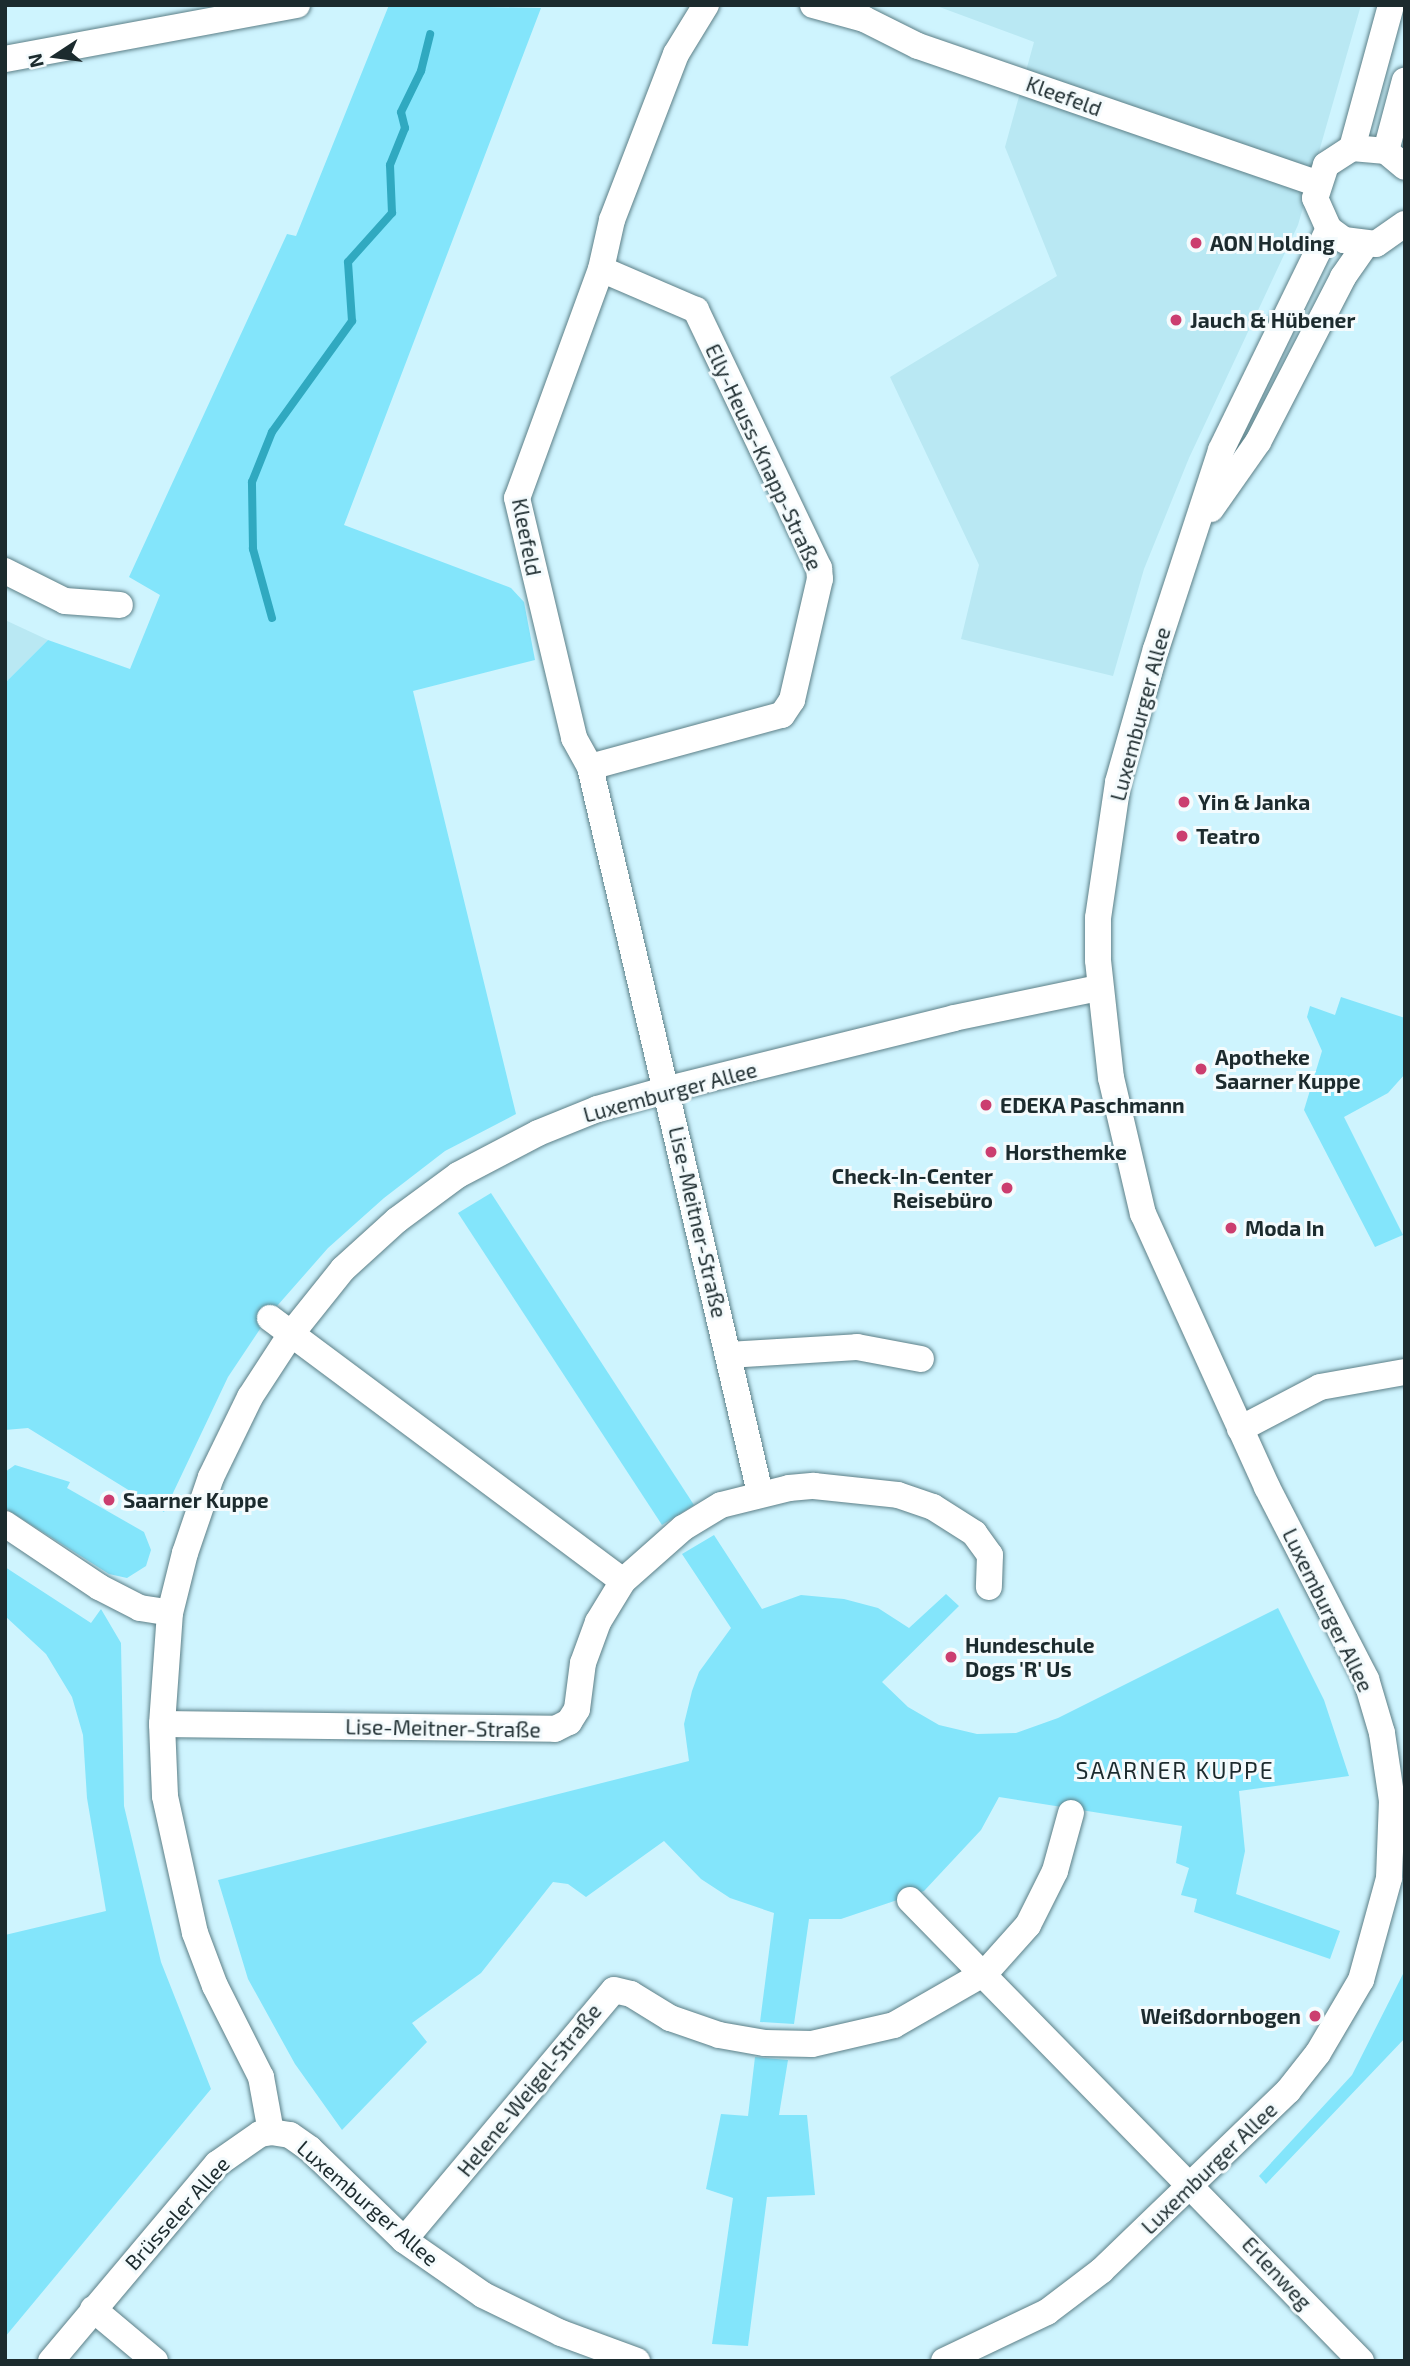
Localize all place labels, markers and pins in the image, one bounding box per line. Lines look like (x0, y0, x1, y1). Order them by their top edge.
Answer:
place label: AON Holding (1210, 230, 1335, 256)
marker: AON Holding (1188, 235, 1204, 251)
place label: Jauch & Hübener (1190, 307, 1355, 333)
marker: Jauch & Hübener (1168, 312, 1184, 328)
place label: Yin & Janka (1198, 789, 1311, 815)
marker: Yin & Janka (1176, 794, 1192, 810)
place label: Teatro (1196, 823, 1260, 849)
marker: Teatro (1174, 828, 1190, 844)
place label: Apotheke Saarner Kuppe (1215, 1044, 1361, 1094)
marker: Apotheke Saarner Kuppe (1193, 1061, 1209, 1077)
place label: EDEKA Paschmann (1000, 1092, 1185, 1118)
marker: EDEKA Paschmann (978, 1097, 994, 1113)
place label: Horsthemke (1005, 1139, 1127, 1165)
marker: Horsthemke (983, 1144, 999, 1160)
place label: Check-In-Center Reisebüro (832, 1163, 993, 1213)
marker: Check-In-Center Reisebüro (999, 1180, 1015, 1196)
place label: Moda In (1245, 1215, 1324, 1241)
marker: Moda In (1223, 1220, 1239, 1236)
place label: Saarner Kuppe (123, 1487, 269, 1513)
marker: Saarner Kuppe (101, 1492, 117, 1508)
place label: Hundeschule Dogs 'R' Us (965, 1632, 1095, 1682)
marker: Hundeschule Dogs 'R' Us (943, 1649, 959, 1665)
place label: Weißdornbogen (1140, 2003, 1301, 2029)
marker: Weißdornbogen (1307, 2008, 1323, 2024)

